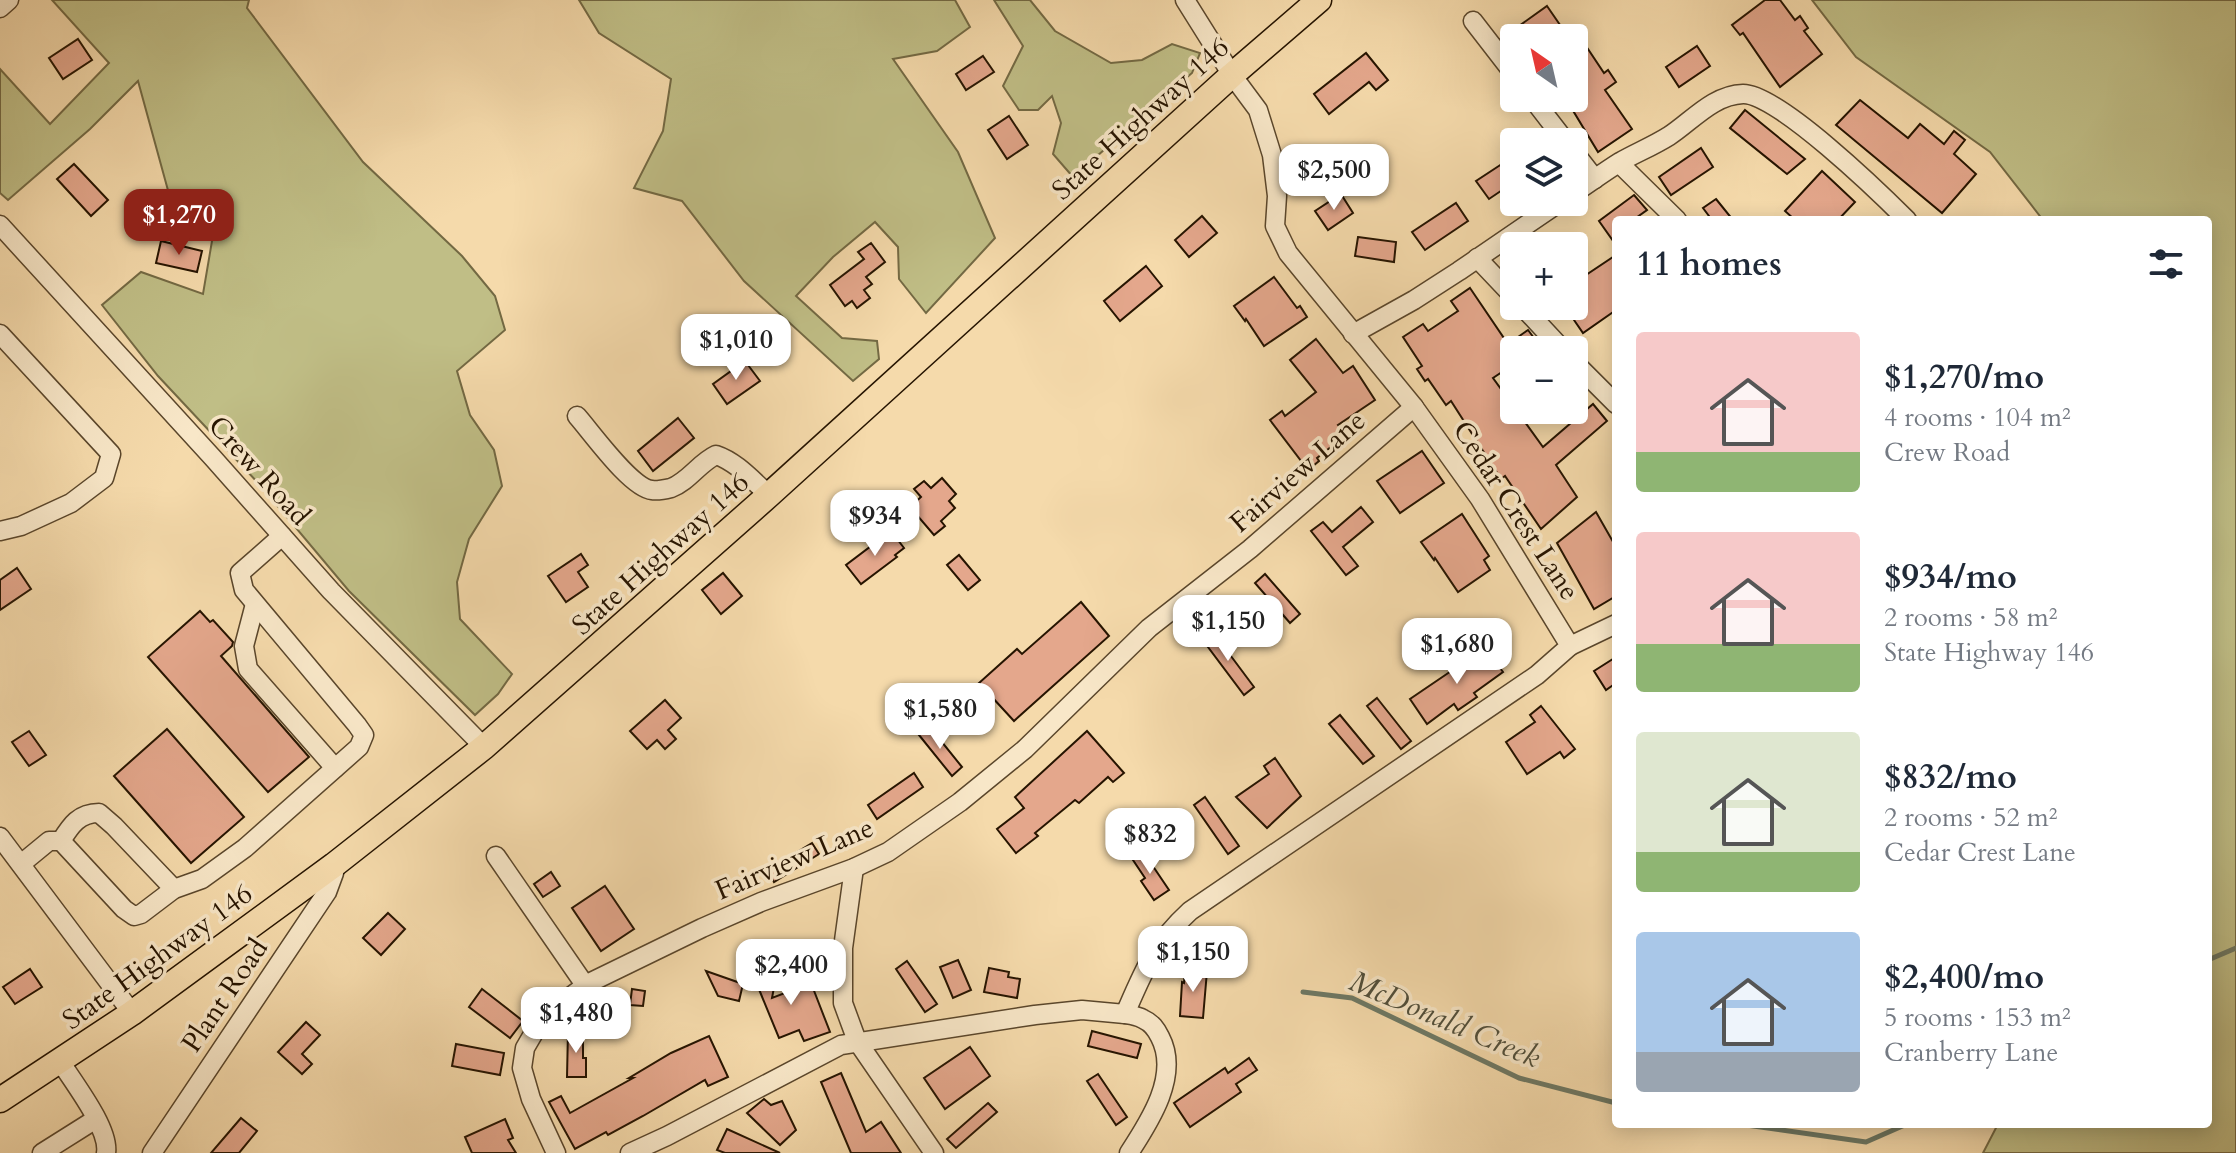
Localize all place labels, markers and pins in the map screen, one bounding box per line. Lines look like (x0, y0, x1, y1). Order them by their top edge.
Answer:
pin: $2,500 (1269, 144, 1399, 212)
pin: $1,270 (114, 189, 244, 257)
pin: $1,010 (671, 314, 801, 382)
pin: $934 (828, 490, 922, 558)
pin: $1,150 (1163, 595, 1293, 663)
pin: $1,680 (1392, 618, 1522, 686)
pin: $1,580 (875, 683, 1005, 751)
pin: $832 (1103, 808, 1197, 876)
pin: $1,150 (1128, 926, 1258, 994)
pin: $2,400 (726, 939, 856, 1007)
pin: $1,480 (511, 987, 641, 1055)

